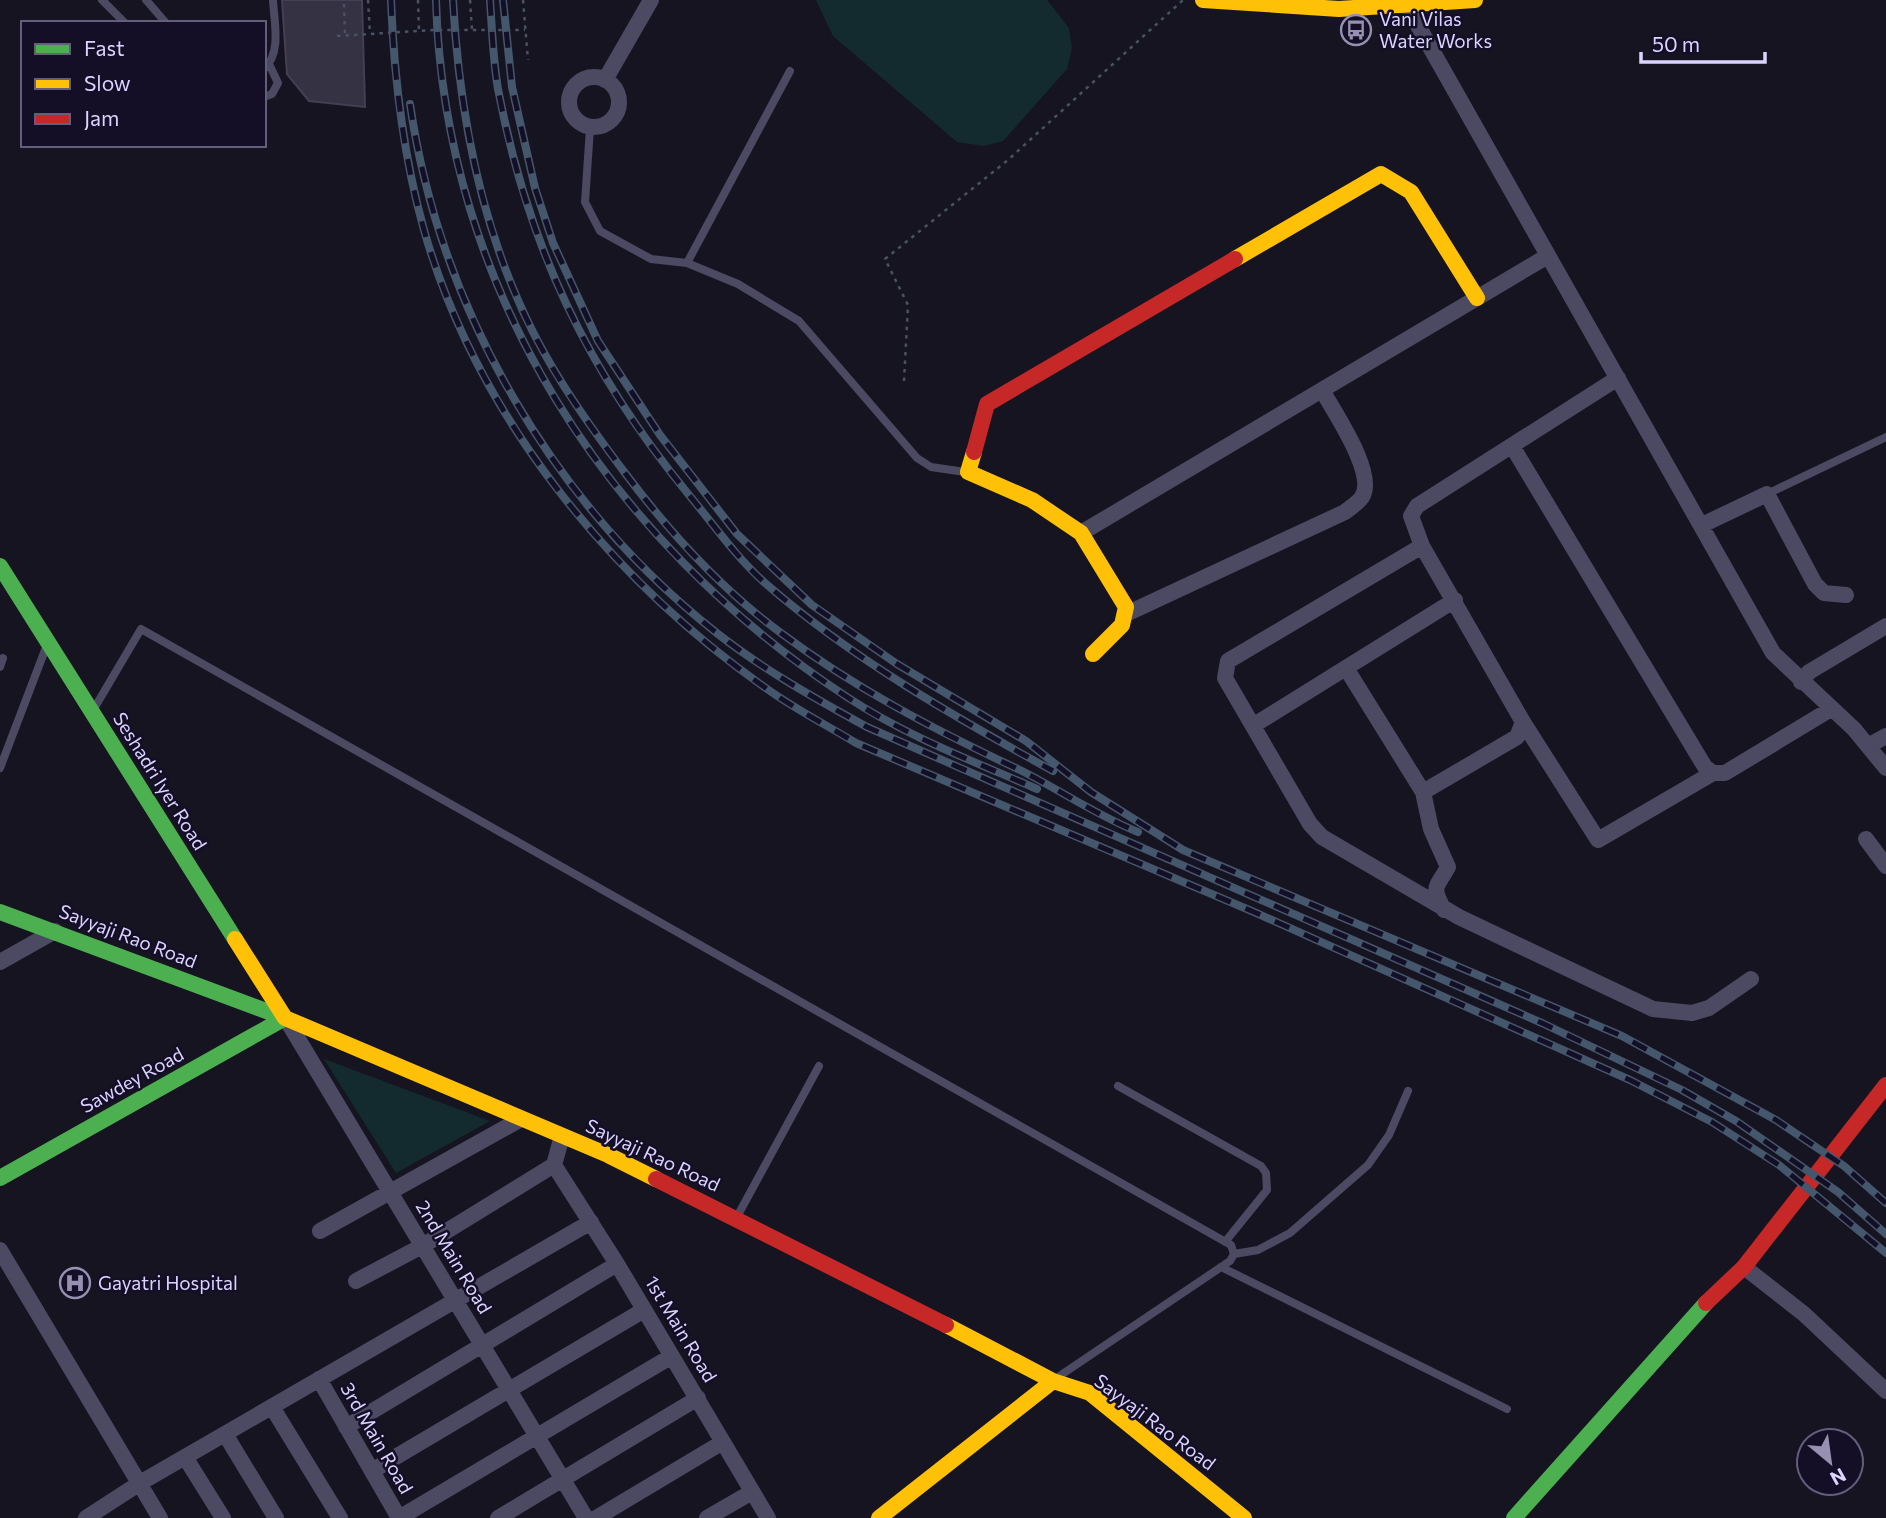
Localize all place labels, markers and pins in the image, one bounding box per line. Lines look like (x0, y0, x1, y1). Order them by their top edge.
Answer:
place label: Vani Vilas Water Works (1379, 7, 1492, 52)
bus stop icon: Vani Vilas Water Works (1339, 13, 1373, 47)
hospital icon: Gayatri Hospital (58, 1266, 92, 1300)
place label: Gayatri Hospital (98, 1271, 238, 1294)

